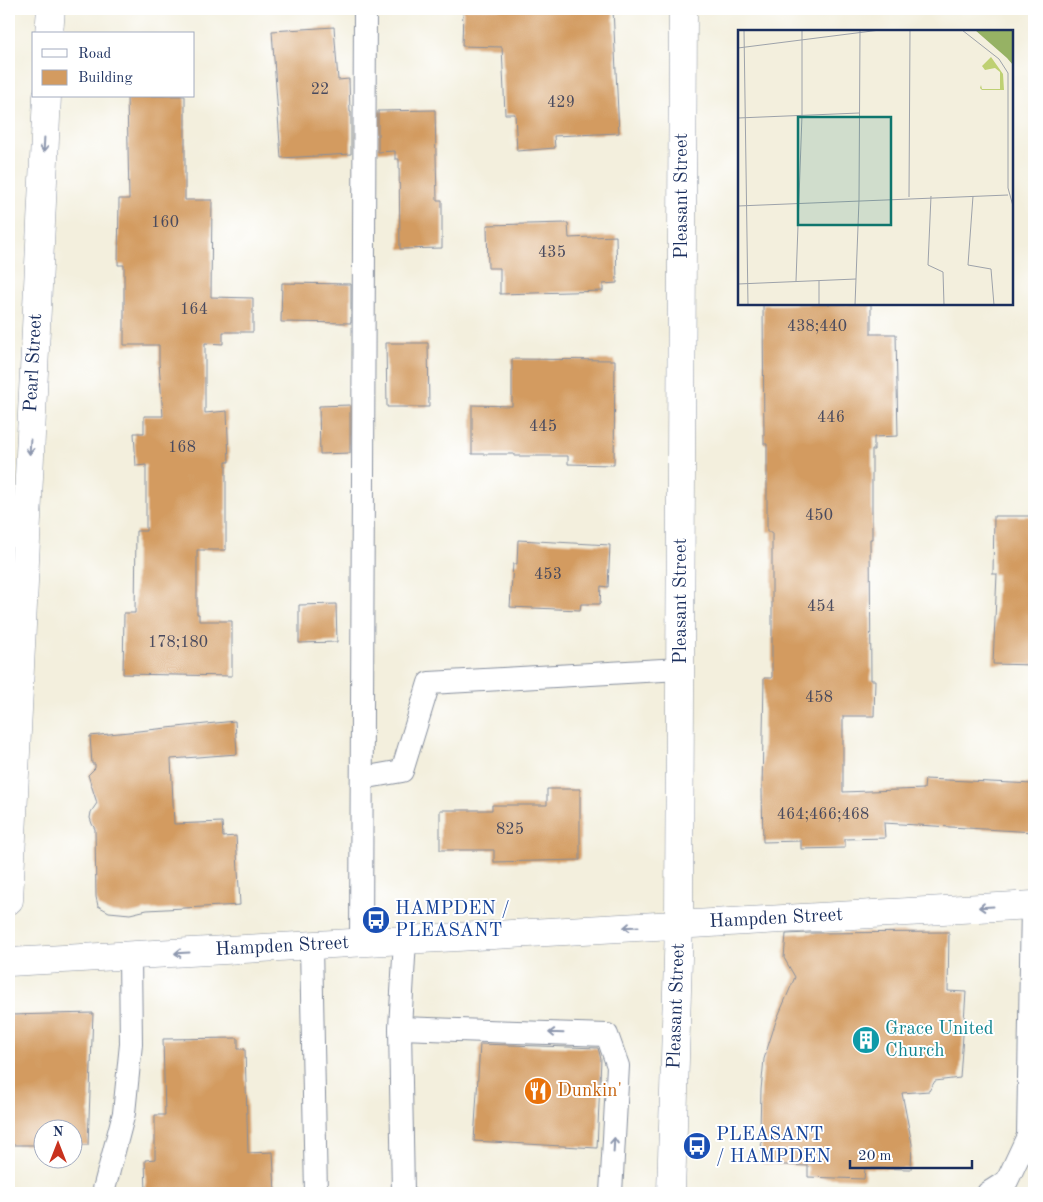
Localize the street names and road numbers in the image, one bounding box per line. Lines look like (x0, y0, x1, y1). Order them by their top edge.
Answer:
street label: Pleasant Street (673, 133, 692, 259)
street label: Pearl Street (22, 313, 46, 413)
street label: Pleasant Street (672, 538, 691, 664)
street label: Hampden Street (709, 906, 843, 932)
street label: Hampden Street (215, 934, 349, 960)
street label: Pleasant Street (665, 943, 689, 1069)

